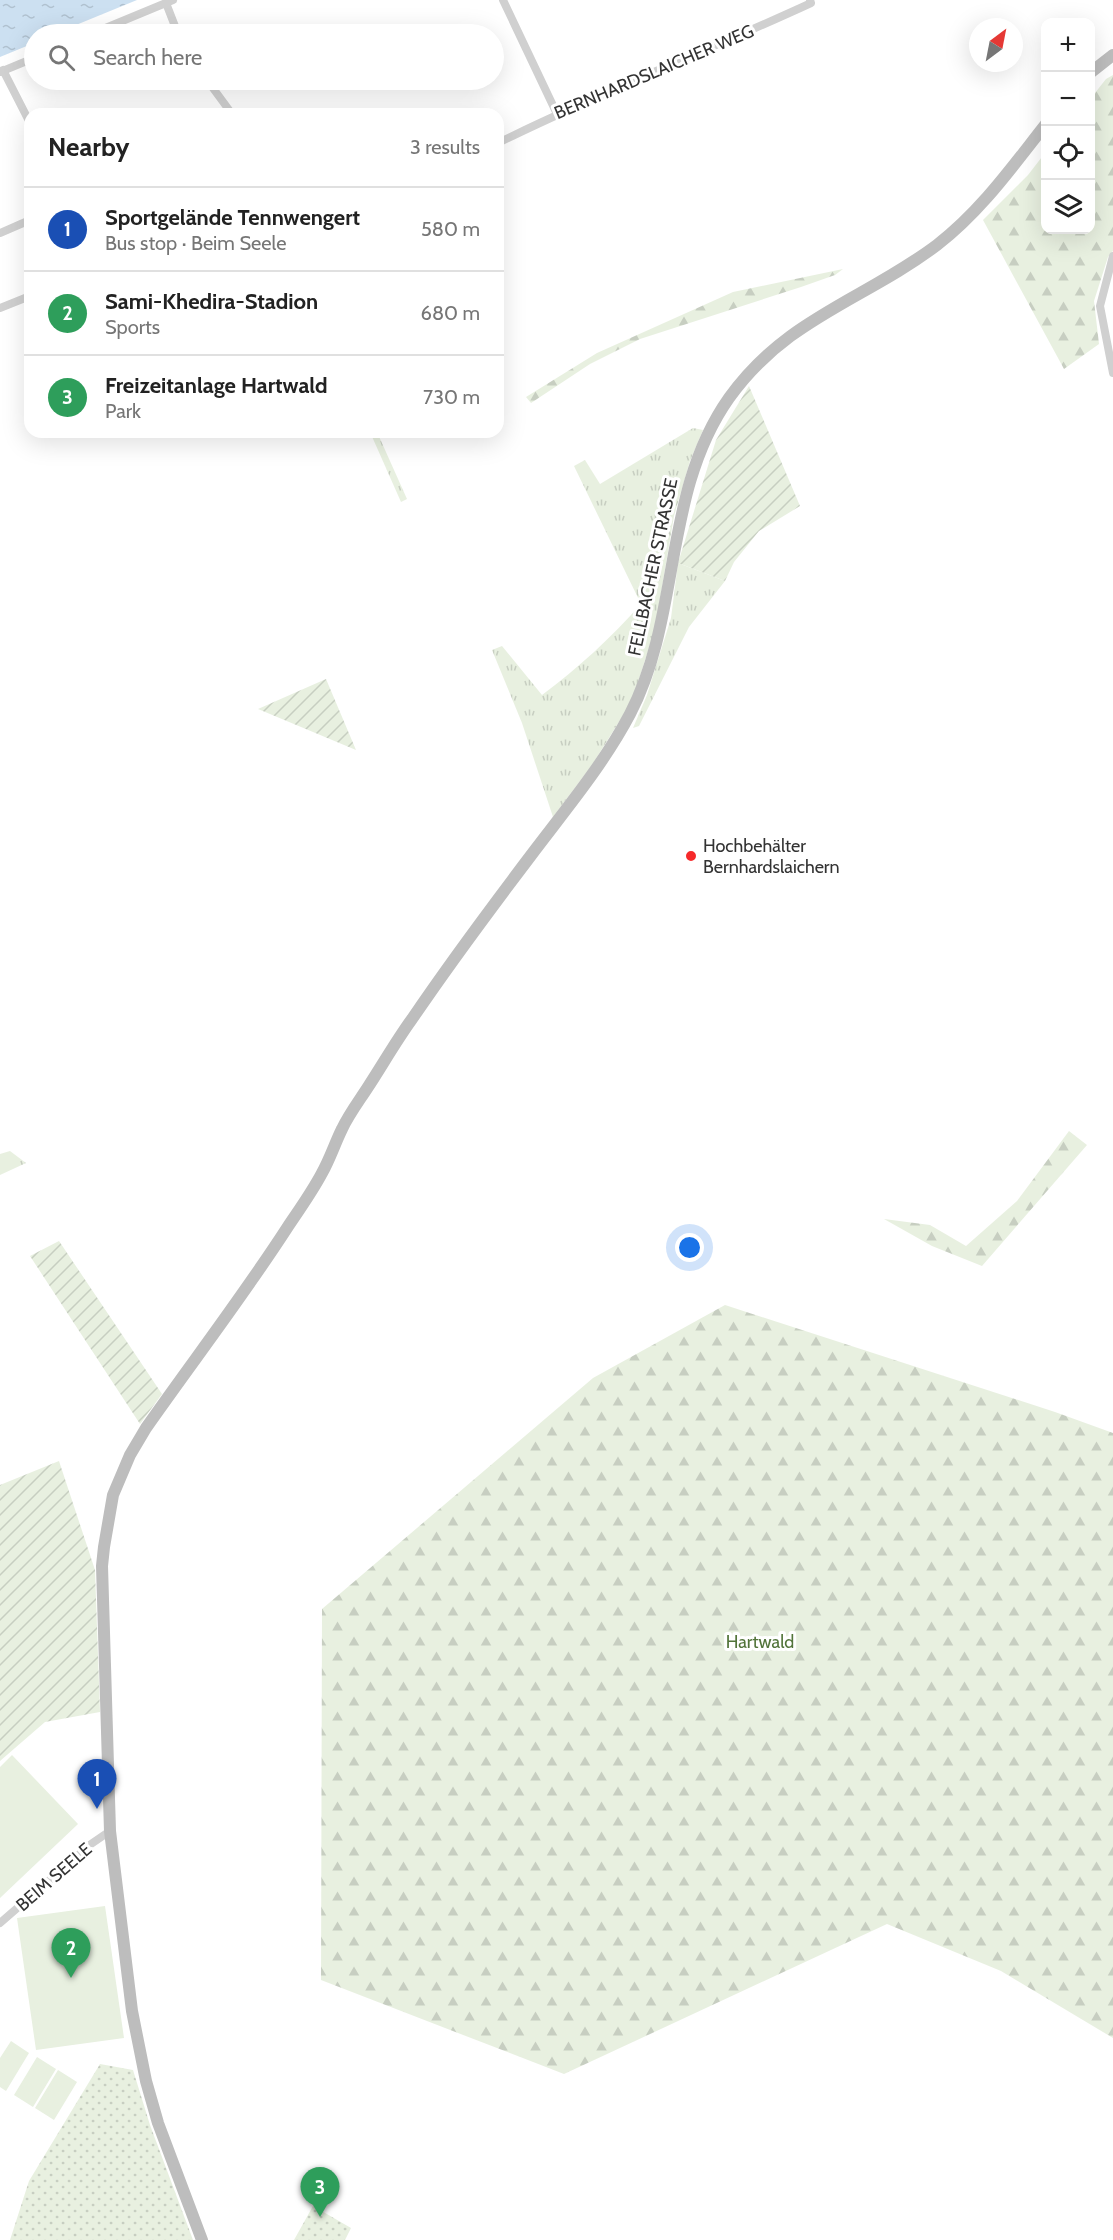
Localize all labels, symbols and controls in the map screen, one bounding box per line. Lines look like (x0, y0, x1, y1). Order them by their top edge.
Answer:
north arrow (969, 18, 1023, 72)
map controls (1041, 18, 1095, 234)
button: + (1041, 18, 1095, 72)
street label: BERNHARDSLAICHER WEG (551, 20, 757, 124)
search box (24, 24, 504, 90)
icon: search (45, 41, 78, 74)
text: Search here (93, 44, 202, 71)
button: − (1041, 72, 1095, 126)
button: locate (1041, 126, 1095, 180)
text: Nearby (48, 131, 129, 163)
text: 3 results (410, 135, 480, 159)
button: layers (1041, 180, 1095, 234)
text: Sportgelände Tennwengert (105, 204, 360, 231)
text: 1 (64, 217, 71, 241)
text: 580 m (421, 217, 480, 241)
text: Bus stop · Beim Seele (105, 231, 286, 255)
text: Sami-Khedira-Stadion (105, 288, 318, 315)
text: 2 (62, 301, 73, 325)
text: 680 m (421, 301, 480, 325)
text: Sports (105, 315, 160, 339)
text: Freizeitanlage Hartwald (105, 372, 328, 399)
text: 3 (62, 385, 73, 409)
text: 730 m (423, 385, 480, 409)
text: Park (105, 399, 141, 423)
street label: FELLBACHER STRASSE (623, 476, 683, 658)
place label: Hochbehälter Bernhardslaichern (703, 835, 840, 878)
marker: Hochbehälter Bernhardslaichern (684, 849, 698, 863)
your location (675, 1233, 704, 1262)
park label: Hartwald (726, 1631, 794, 1653)
pin: 1 (78, 1760, 116, 1809)
street label: BEIM SEELE (12, 1838, 96, 1916)
pin: 2 (52, 1928, 90, 1978)
pin: 3 (300, 2168, 340, 2217)

